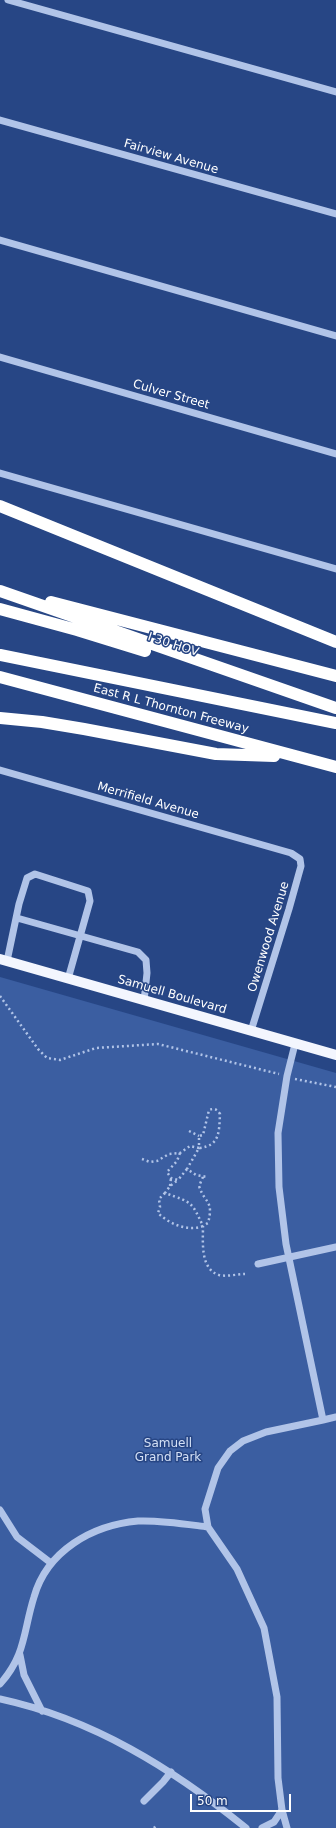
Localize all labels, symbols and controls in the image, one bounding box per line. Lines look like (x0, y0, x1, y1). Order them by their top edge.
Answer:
street label: Fairview Avenue (122, 137, 220, 177)
street label: Culver Street (131, 377, 211, 413)
street label: I 30 HOV (146, 630, 200, 660)
street label: East R L Thornton Freeway (92, 681, 250, 737)
street label: Merrifield Avenue (96, 780, 200, 822)
street label: Owenwood Avenue (245, 880, 293, 994)
street label: Samuell Boulevard (116, 973, 228, 1017)
park label: Samuell Grand Park (135, 1437, 201, 1465)
scale bar (192, 1786, 293, 1812)
text: 50 m (197, 1794, 228, 1808)

